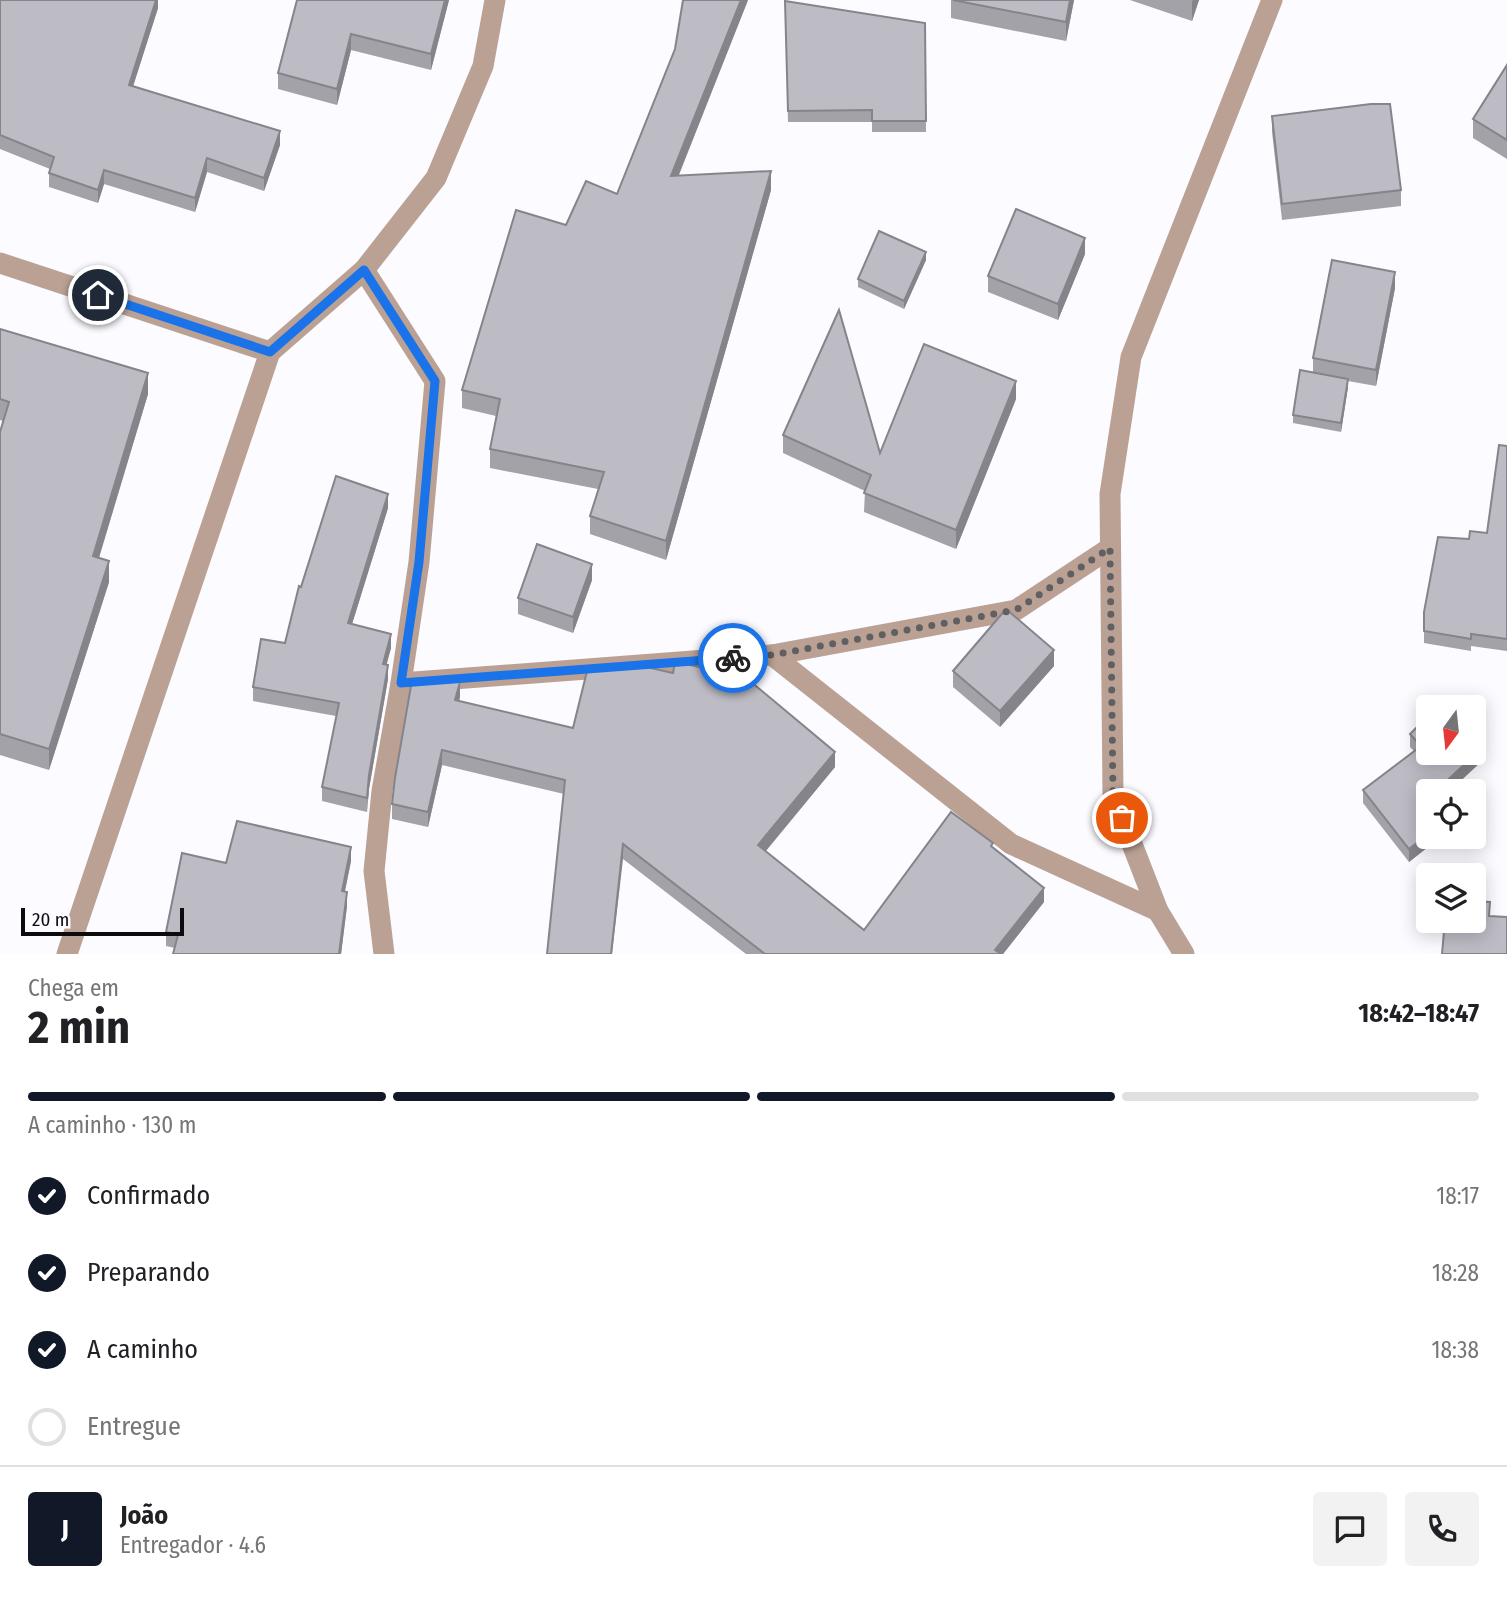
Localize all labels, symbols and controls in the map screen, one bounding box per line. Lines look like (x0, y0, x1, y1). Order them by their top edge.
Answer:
pin (68, 265, 128, 325)
icon: home (79, 276, 117, 314)
courier (698, 623, 768, 693)
icon: bike (714, 639, 752, 677)
north arrow (1416, 695, 1486, 765)
map controls (1416, 695, 1486, 933)
button: locate (1416, 779, 1486, 849)
pin (1092, 788, 1152, 848)
icon: bag (1103, 799, 1141, 837)
button: layers (1416, 863, 1486, 933)
scale bar (21, 905, 184, 937)
text: 20 m (32, 908, 69, 931)
text: Chega em (28, 974, 119, 1002)
text: 18:42–18:47 (1358, 998, 1479, 1029)
text: 2 min (28, 1000, 130, 1055)
text: A caminho · 130 m (28, 1111, 196, 1139)
icon: check (28, 1177, 66, 1215)
text: Confirmado (87, 1180, 210, 1211)
text: 18:17 (1436, 1182, 1479, 1210)
icon: check (28, 1254, 66, 1292)
text: Preparando (87, 1257, 210, 1288)
text: 18:28 (1432, 1259, 1479, 1287)
icon: check (28, 1331, 66, 1369)
text: A caminho (87, 1334, 198, 1365)
text: 18:38 (1432, 1336, 1479, 1364)
text: Entregue (87, 1411, 181, 1442)
button: chat (1313, 1492, 1387, 1566)
button: phone (1405, 1492, 1479, 1566)
text: João (120, 1500, 168, 1531)
text: J (61, 1514, 69, 1545)
text: Entregador · 4.6 (120, 1531, 266, 1559)

